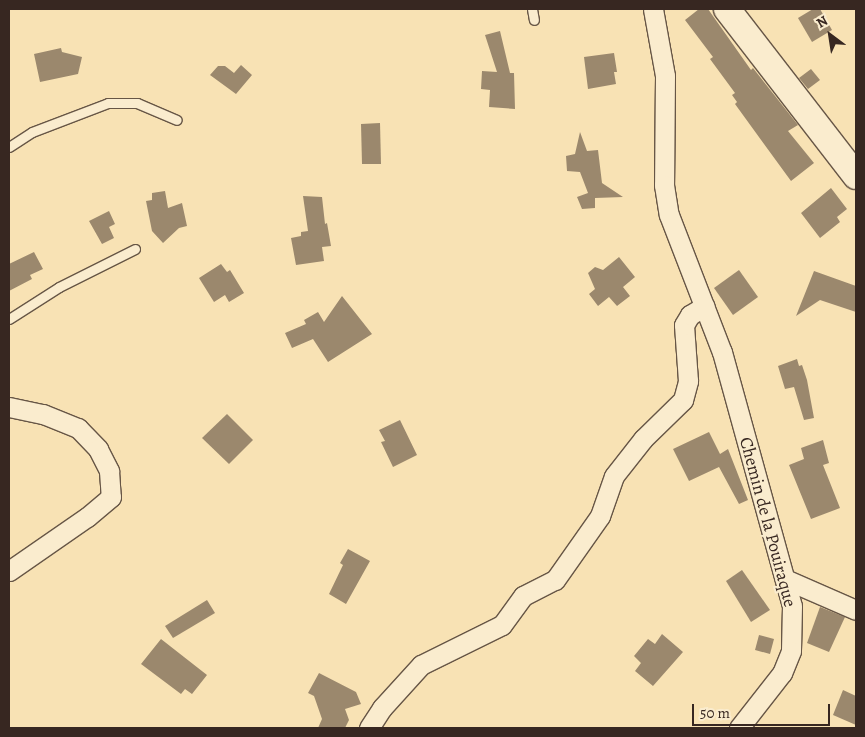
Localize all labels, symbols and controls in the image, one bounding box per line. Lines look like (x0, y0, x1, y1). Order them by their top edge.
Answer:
north arrow (805, 10, 855, 60)
text: N (813, 11, 831, 32)
street label: Chemin de la Pouiraque (735, 435, 801, 609)
scale bar (695, 694, 832, 726)
text: 50 m (700, 703, 730, 723)

